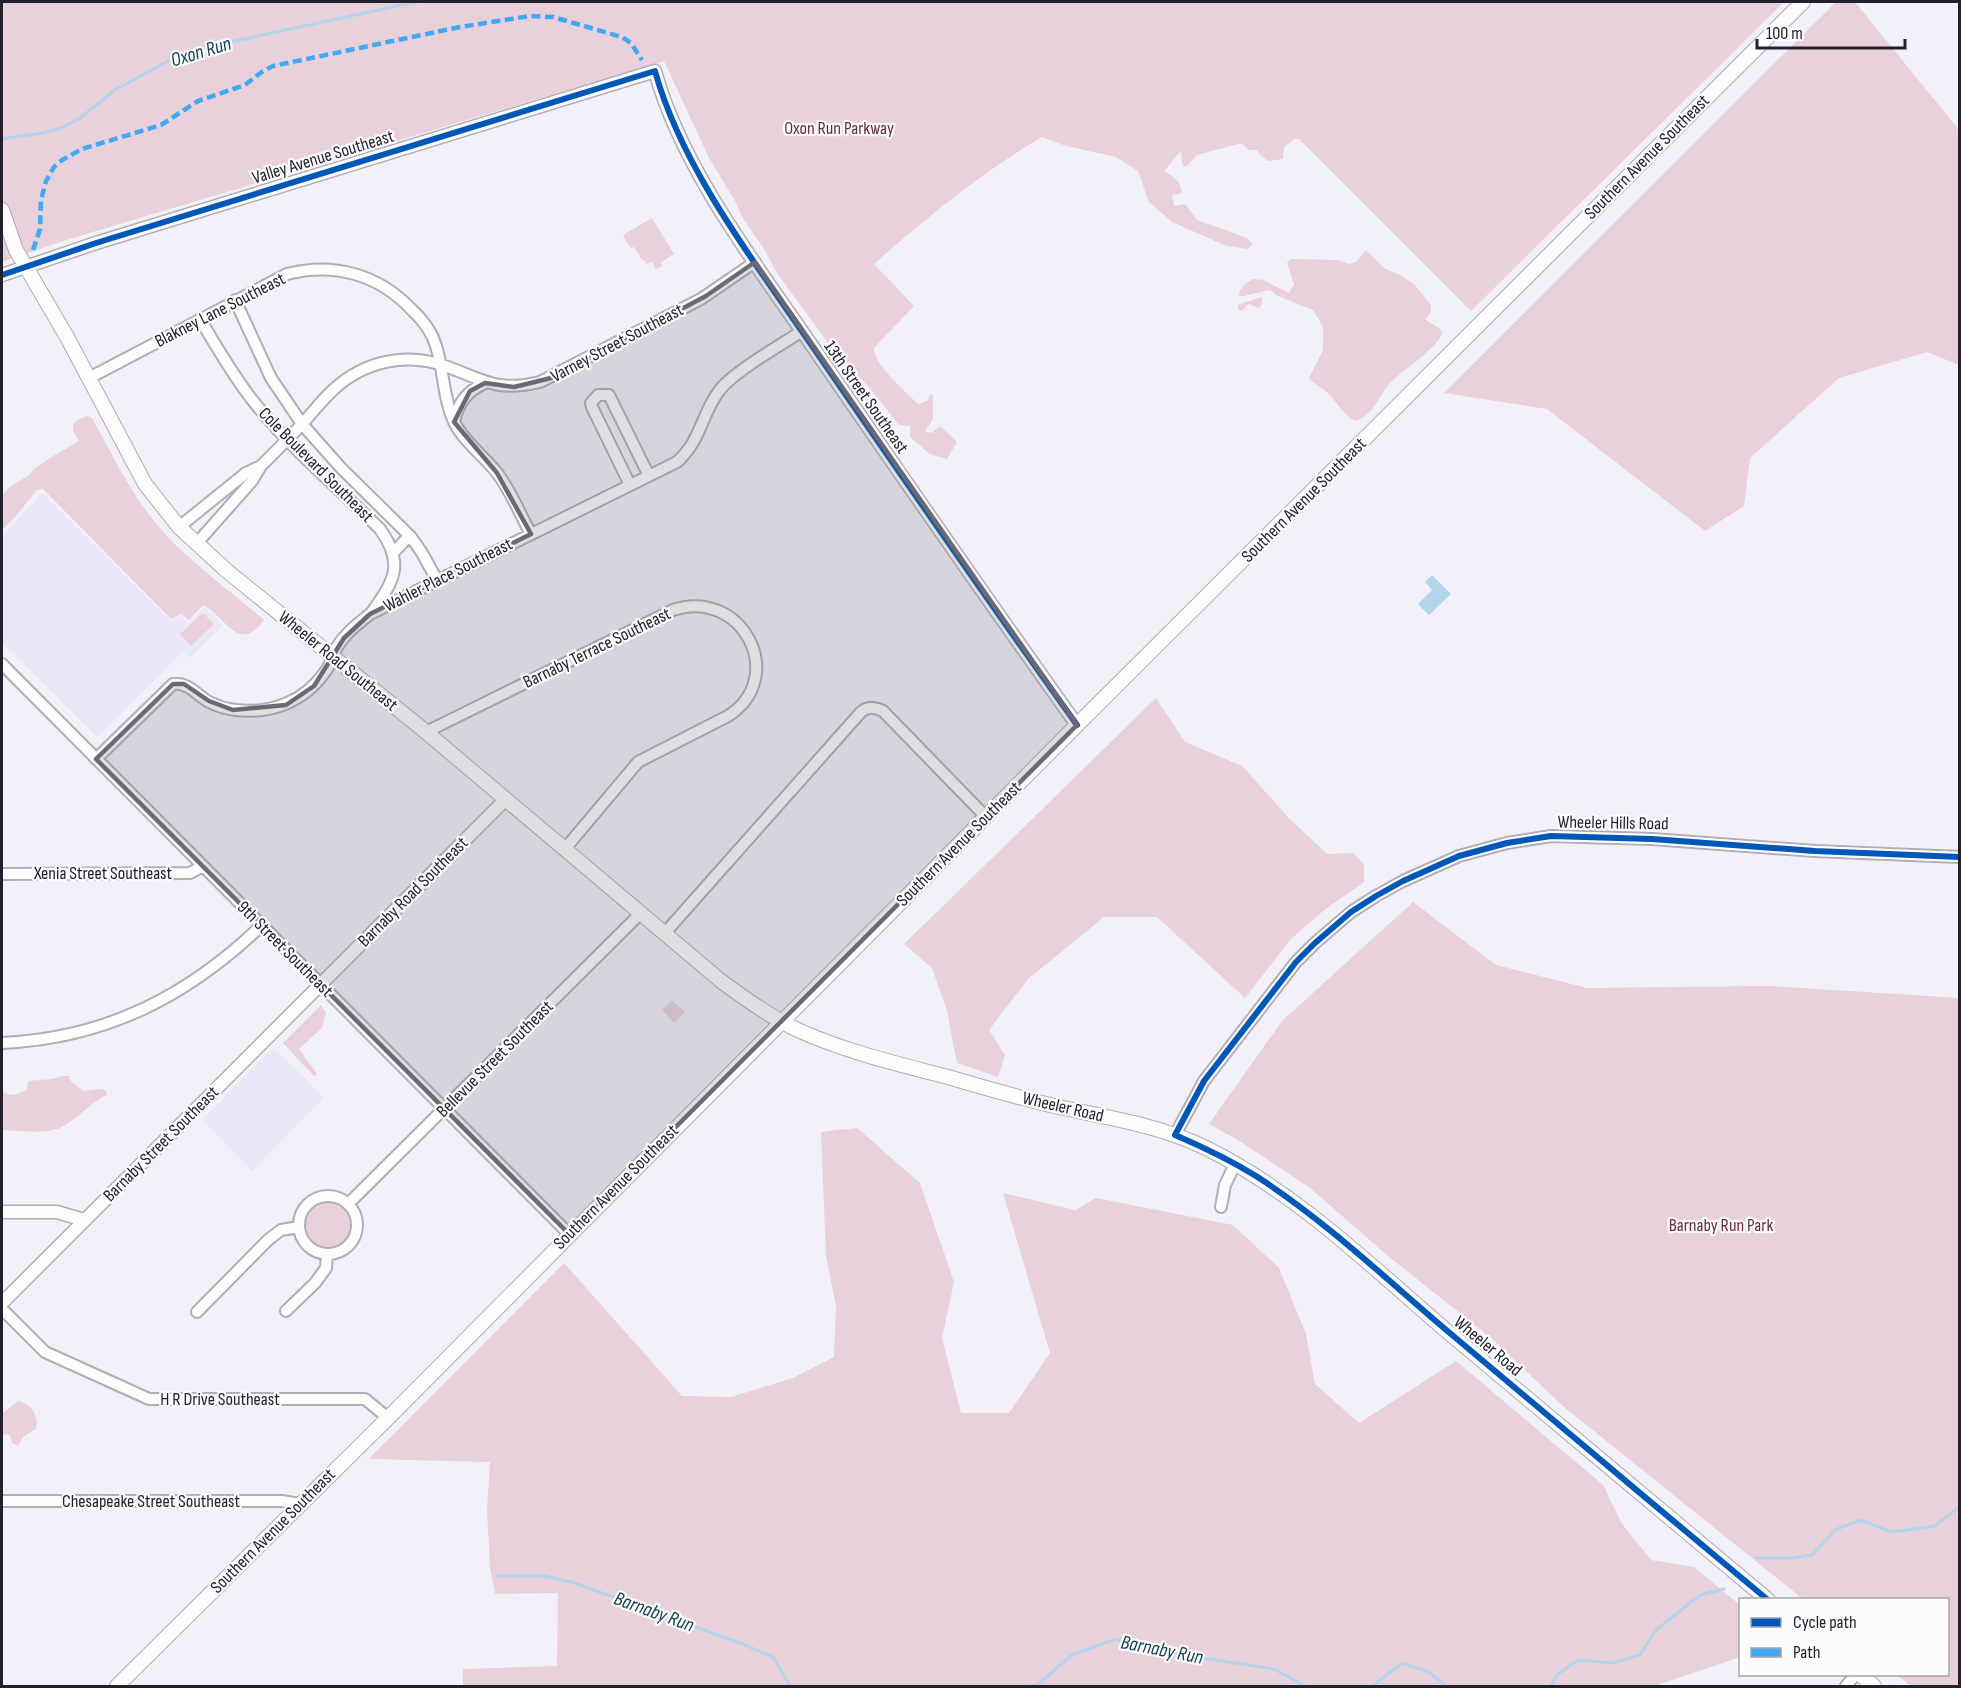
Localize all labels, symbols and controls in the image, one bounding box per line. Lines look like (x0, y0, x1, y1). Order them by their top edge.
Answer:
scale bar (1757, 12, 1906, 50)
text: 100 m (1766, 23, 1803, 44)
water label: Oxon Run (168, 31, 234, 73)
street label: Southern Avenue Southeast (1580, 90, 1714, 224)
park label: Oxon Run Parkway (784, 118, 894, 139)
street label: Valley Avenue Southeast (250, 125, 397, 189)
street label: Blakney Lane Southeast (151, 268, 289, 352)
street label: Varney Street Southeast (547, 299, 687, 387)
street label: 13th Street Southeast (819, 337, 913, 458)
street label: Cole Boulevard Southeast (254, 403, 378, 527)
street label: Southern Avenue Southeast (1237, 433, 1371, 567)
street label: Wahler Place Southeast (380, 533, 516, 616)
street label: Barnaby Terrace Southeast (520, 603, 675, 693)
street label: Wheeler Road Southeast (274, 606, 402, 716)
street label: Southern Avenue Southeast (892, 777, 1026, 911)
street label: Wheeler Hills Road (1557, 812, 1669, 834)
street label: Barnaby Road Southeast (354, 832, 473, 951)
street label: Xenia Street Southeast (33, 863, 173, 884)
street label: 9th Street Southeast (233, 897, 338, 1002)
street label: Bellevue Street Southeast (432, 996, 558, 1122)
street label: Barnaby Street Southeast (99, 1081, 224, 1206)
street label: Wheeler Road (1020, 1087, 1106, 1127)
street label: Southern Avenue Southeast (549, 1120, 683, 1254)
park label: Barnaby Run Park (1669, 1215, 1773, 1236)
street label: Wheeler Road (1450, 1311, 1526, 1381)
street label: H R Drive Southeast (160, 1389, 280, 1410)
street label: Southern Avenue Southeast (206, 1464, 340, 1598)
street label: Chesapeake Street Southeast (62, 1491, 241, 1512)
water label: Barnaby Run (611, 1586, 697, 1638)
legend (1739, 1598, 1949, 1676)
text: Cycle path (1793, 1612, 1857, 1633)
water label: Barnaby Run (1119, 1630, 1205, 1670)
text: Path (1793, 1642, 1821, 1663)

